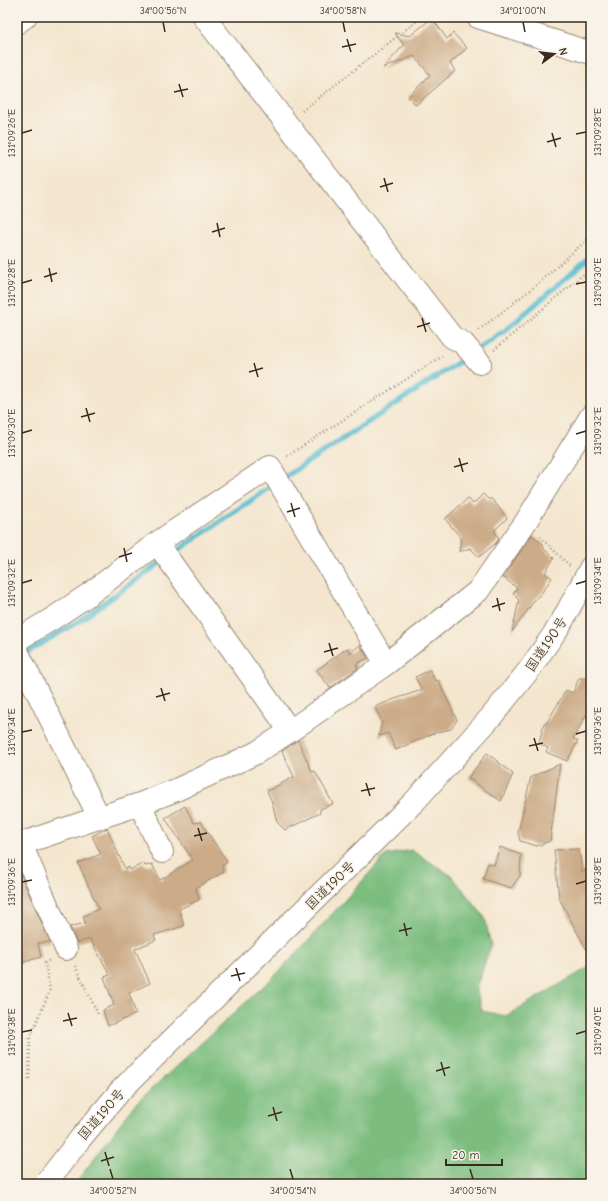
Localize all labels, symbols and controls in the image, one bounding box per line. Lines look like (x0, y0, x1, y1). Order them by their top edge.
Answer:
text: 34°00'56"N (140, 5, 186, 17)
text: 34°00'58"N (320, 5, 366, 17)
text: 34°01'00"N (500, 5, 546, 17)
north arrow (534, 34, 574, 74)
text: N (556, 46, 570, 57)
text: 131°09'28"E (592, 108, 604, 156)
text: 131°09'26"E (6, 109, 18, 157)
text: 131°09'30"E (592, 258, 604, 306)
text: 131°09'28"E (6, 259, 18, 307)
text: 131°09'32"E (592, 407, 604, 455)
text: 131°09'30"E (6, 409, 18, 457)
text: 131°09'34"E (592, 557, 604, 605)
text: 131°09'32"E (6, 559, 18, 607)
street label: 国道190号 (522, 613, 571, 675)
text: 131°09'36"E (592, 707, 604, 755)
text: 131°09'34"E (6, 708, 18, 756)
street label: 国道190号 (302, 857, 359, 914)
text: 131°09'38"E (592, 857, 604, 905)
text: 131°09'36"E (6, 858, 18, 906)
text: 131°09'40"E (592, 1007, 604, 1055)
text: 131°09'38"E (6, 1008, 18, 1056)
street label: 国道190号 (74, 1085, 129, 1144)
scale bar (446, 1141, 502, 1167)
text: 20 m (452, 1148, 480, 1162)
text: 34°00'52"N (90, 1185, 136, 1197)
text: 34°00'54"N (270, 1185, 316, 1197)
text: 34°00'56"N (450, 1185, 496, 1197)

